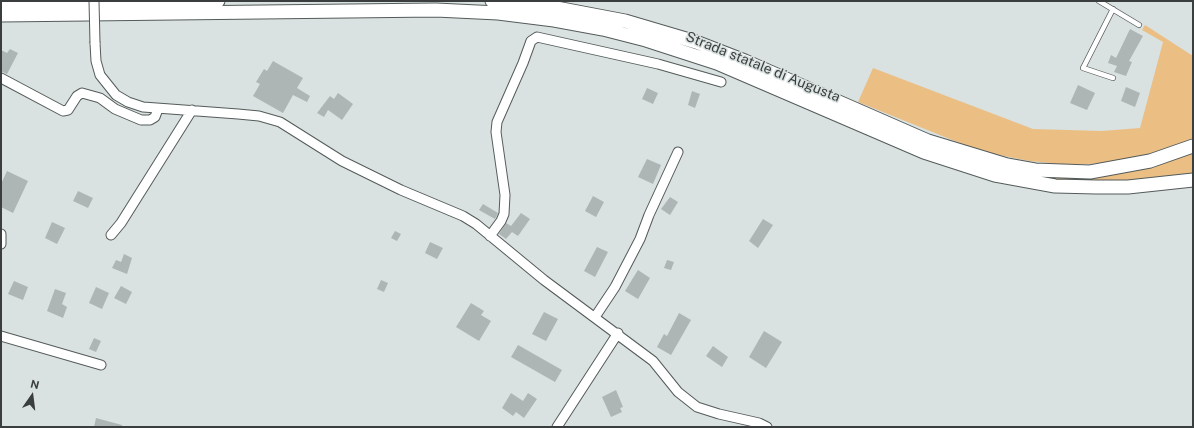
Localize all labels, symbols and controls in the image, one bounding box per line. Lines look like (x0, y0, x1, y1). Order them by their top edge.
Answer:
street label: Strada statale di Augusta (683, 28, 843, 106)
north arrow (12, 376, 52, 416)
text: N (29, 377, 41, 391)

